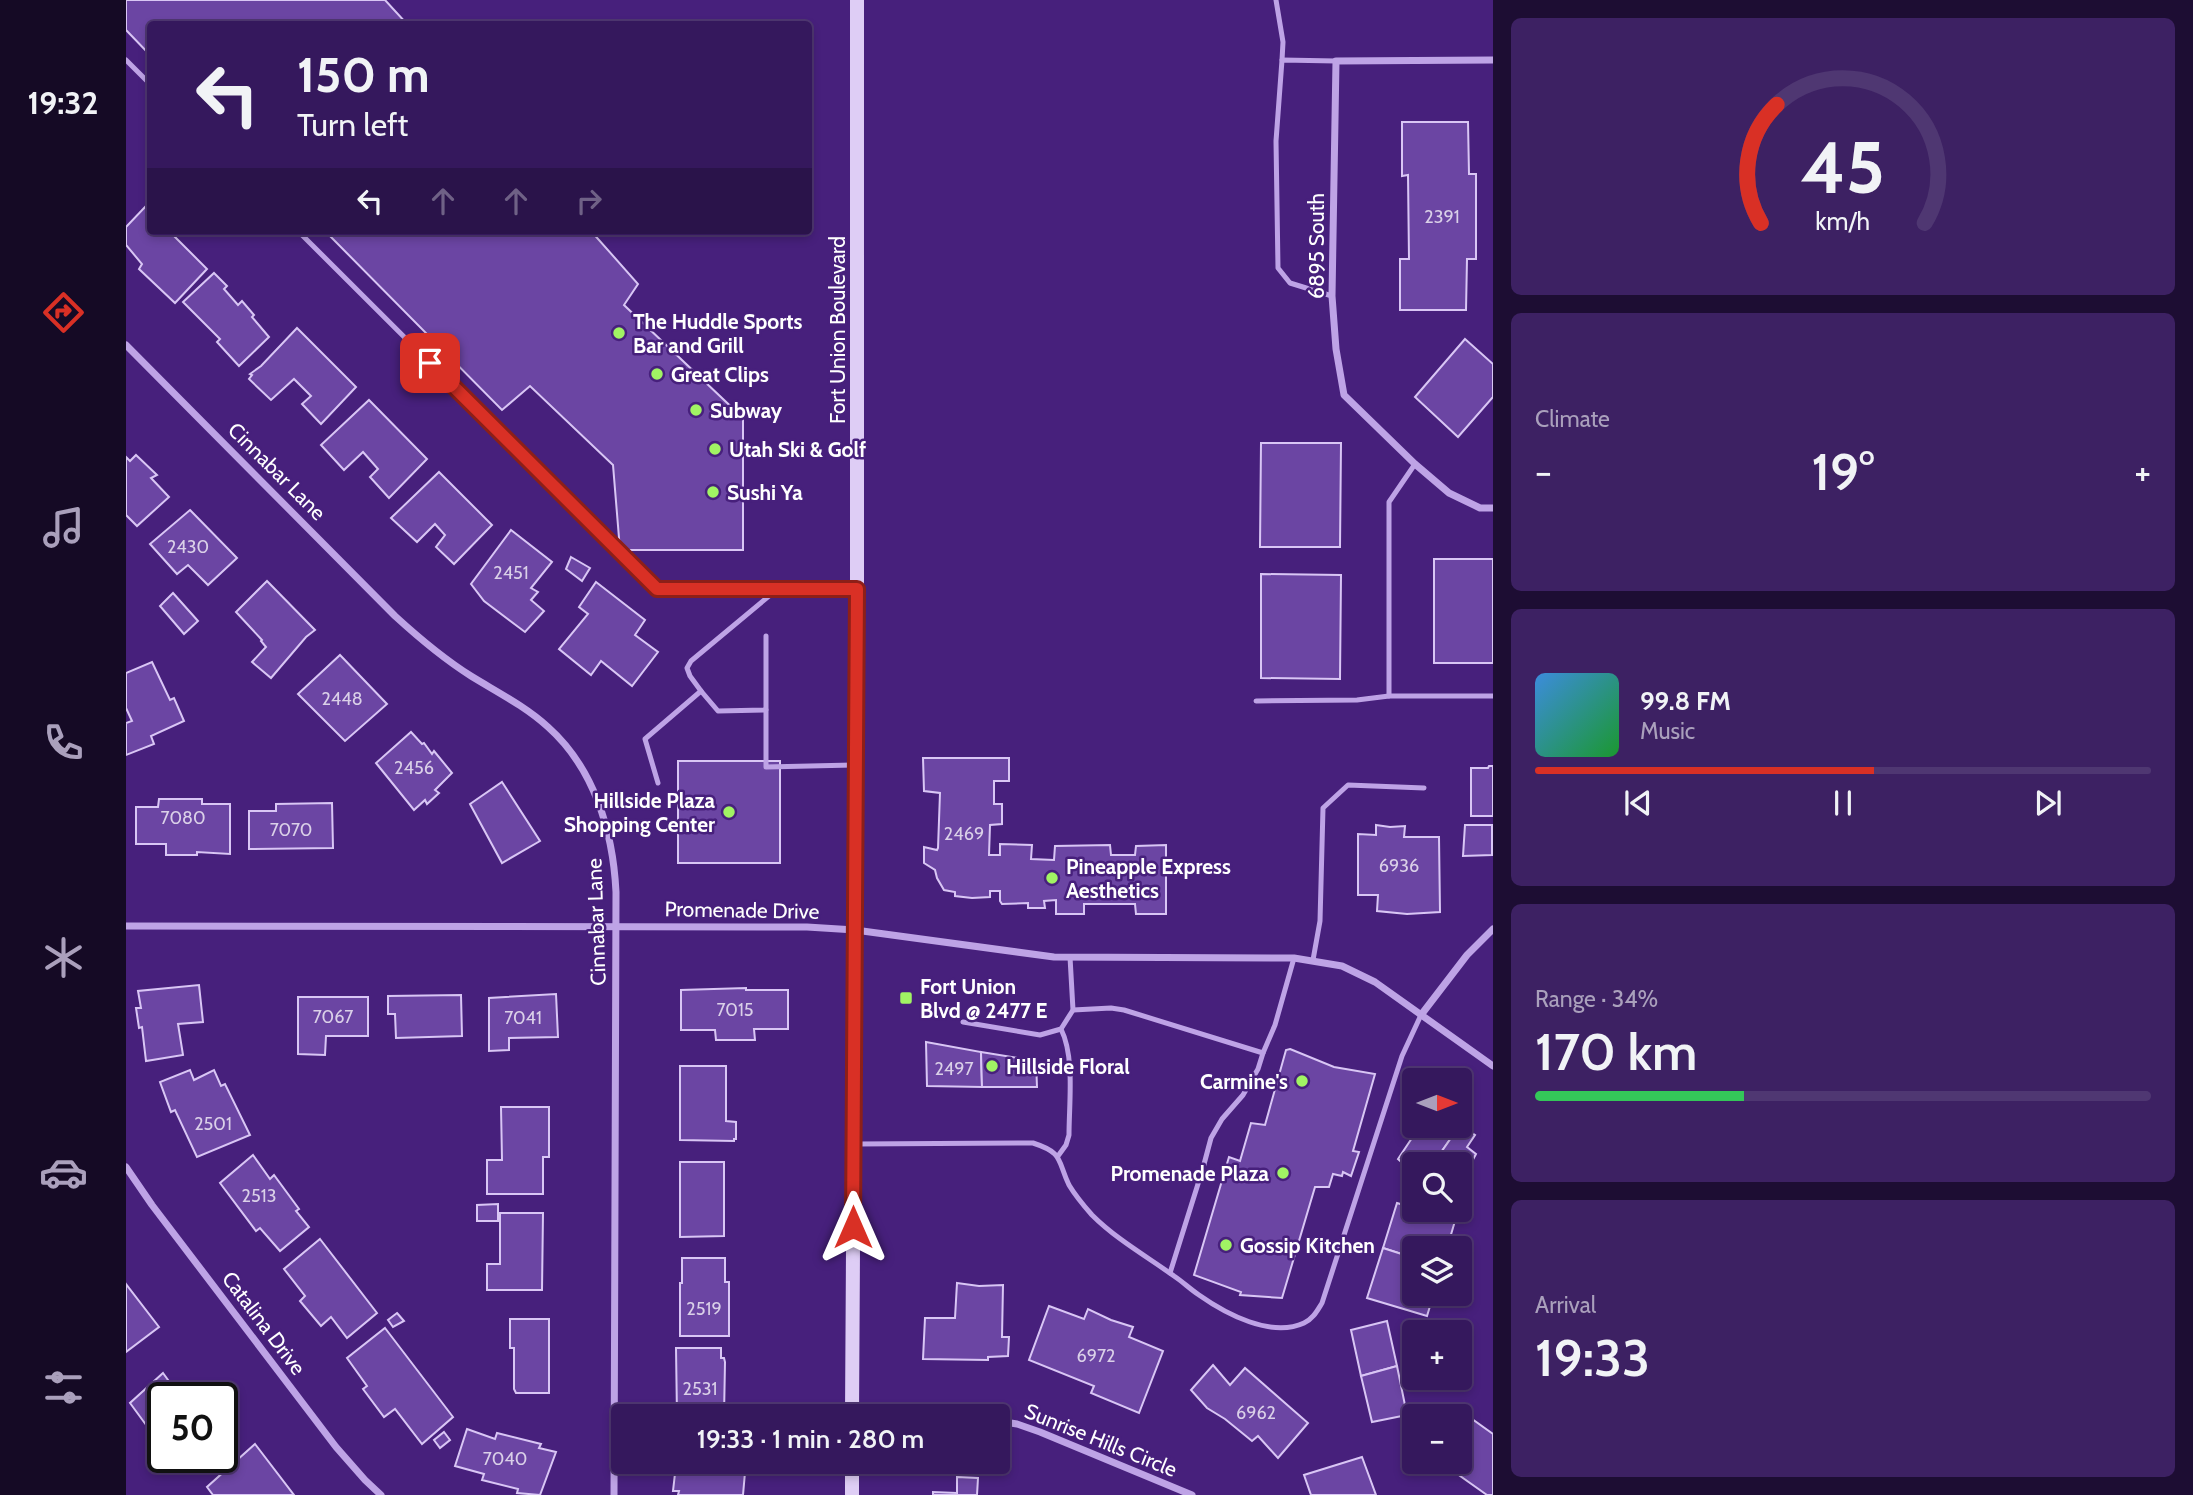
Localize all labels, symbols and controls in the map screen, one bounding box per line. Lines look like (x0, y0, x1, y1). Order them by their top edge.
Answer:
text: 150 m (297, 45, 430, 104)
icon: left (182, 49, 273, 140)
text: 19:32 (27, 83, 99, 122)
text: Turn left (297, 105, 408, 144)
text: 45 (1801, 123, 1885, 211)
icon: left (351, 182, 389, 220)
icon: ahead (424, 182, 462, 220)
icon: ahead (497, 182, 535, 220)
icon: right (570, 182, 608, 220)
street label: 6895 South (1304, 193, 1329, 299)
house number: 2391 (1424, 206, 1460, 228)
text: km/h (1816, 206, 1870, 236)
street label: Fort Union Boulevard (825, 236, 850, 424)
icon: directions (39, 288, 88, 337)
place label: The Huddle Sports Bar and Grill (633, 309, 802, 358)
marker: The Huddle Sports Bar and Grill (611, 325, 627, 341)
pin (400, 333, 460, 393)
icon: arrive (411, 344, 449, 382)
place label: Great Clips (671, 362, 769, 387)
marker: Great Clips (649, 366, 665, 382)
place label: Subway (710, 398, 783, 423)
marker: Subway (688, 402, 704, 418)
text: Climate (1535, 405, 1610, 433)
street label: Cinnabar Lane (223, 417, 331, 525)
place label: Utah Ski & Golf (729, 437, 866, 462)
text: 19° (1812, 440, 1874, 503)
marker: Utah Ski & Golf (707, 441, 723, 457)
text: − (1535, 448, 1552, 495)
text: + (2134, 448, 2151, 495)
place label: Sushi Ya (727, 480, 803, 505)
marker: Sushi Ya (705, 484, 721, 500)
icon: music (39, 503, 88, 552)
house number: 2430 (167, 536, 209, 558)
house number: 2451 (493, 562, 529, 584)
text: 99.8 FM (1640, 685, 1731, 717)
house number: 2448 (321, 688, 363, 710)
text: Music (1640, 717, 1695, 745)
icon: phone (39, 718, 88, 767)
house number: 2456 (394, 757, 434, 779)
icon: previous (1619, 784, 1657, 822)
icon: pause (1824, 784, 1862, 822)
icon: next (2029, 784, 2067, 822)
place label: Hillside Plaza Shopping Center (564, 788, 716, 837)
marker: Hillside Plaza Shopping Center (721, 804, 737, 820)
house number: 7080 (161, 807, 205, 829)
house number: 7070 (270, 819, 312, 841)
house number: 2469 (944, 823, 984, 845)
place label: Pineapple Express Aesthetics (1066, 854, 1231, 903)
house number: 6936 (1379, 855, 1419, 877)
street label: Cinnabar Lane (581, 857, 611, 986)
marker: Pineapple Express Aesthetics (1044, 870, 1060, 886)
street label: Promenade Drive (664, 896, 820, 924)
icon: climate (39, 933, 88, 982)
place label: Fort Union Blvd @ 2477 E (920, 974, 1048, 1023)
text: Range · 34% (1535, 985, 1658, 1013)
marker: Fort Union Blvd @ 2477 E (898, 990, 914, 1006)
house number: 7015 (716, 999, 754, 1021)
house number: 7067 (313, 1006, 353, 1028)
house number: 7041 (504, 1007, 542, 1029)
text: 170 km (1535, 1020, 1697, 1083)
place label: Hillside Floral (1006, 1054, 1130, 1079)
house number: 2497 (934, 1058, 974, 1080)
marker: Hillside Floral (984, 1058, 1000, 1074)
north arrow (1402, 1068, 1472, 1138)
map controls (1402, 1068, 1472, 1474)
place label: Carmine's (1200, 1069, 1288, 1094)
marker: Carmine's (1294, 1073, 1310, 1089)
house number: 2501 (194, 1113, 232, 1135)
icon: car (39, 1148, 88, 1197)
button: search (1402, 1152, 1472, 1222)
place label: Promenade Plaza (1111, 1161, 1270, 1186)
marker: Promenade Plaza (1275, 1165, 1291, 1181)
house number: 2513 (242, 1185, 276, 1207)
position arrow (816, 1190, 890, 1264)
place label: Gossip Kitchen (1240, 1233, 1375, 1258)
button: layers (1402, 1236, 1472, 1306)
marker: Gossip Kitchen (1218, 1237, 1234, 1253)
street label: Catalina Drive (217, 1266, 311, 1380)
text: Arrival (1535, 1291, 1596, 1319)
house number: 2519 (686, 1298, 722, 1320)
button: + (1402, 1320, 1472, 1390)
text: 19:33 (1535, 1326, 1650, 1389)
house number: 6972 (1077, 1345, 1115, 1367)
icon: filters (39, 1363, 88, 1412)
house number: 2531 (683, 1378, 717, 1400)
speed limit sign: 50 (147, 1382, 238, 1473)
street label: Sunrise Hills Circle (1021, 1398, 1181, 1482)
house number: 6962 (1236, 1402, 1276, 1424)
button: − (1402, 1404, 1472, 1474)
text: 19:33 · 1 min · 280 m (697, 1423, 924, 1455)
house number: 7040 (483, 1448, 527, 1470)

